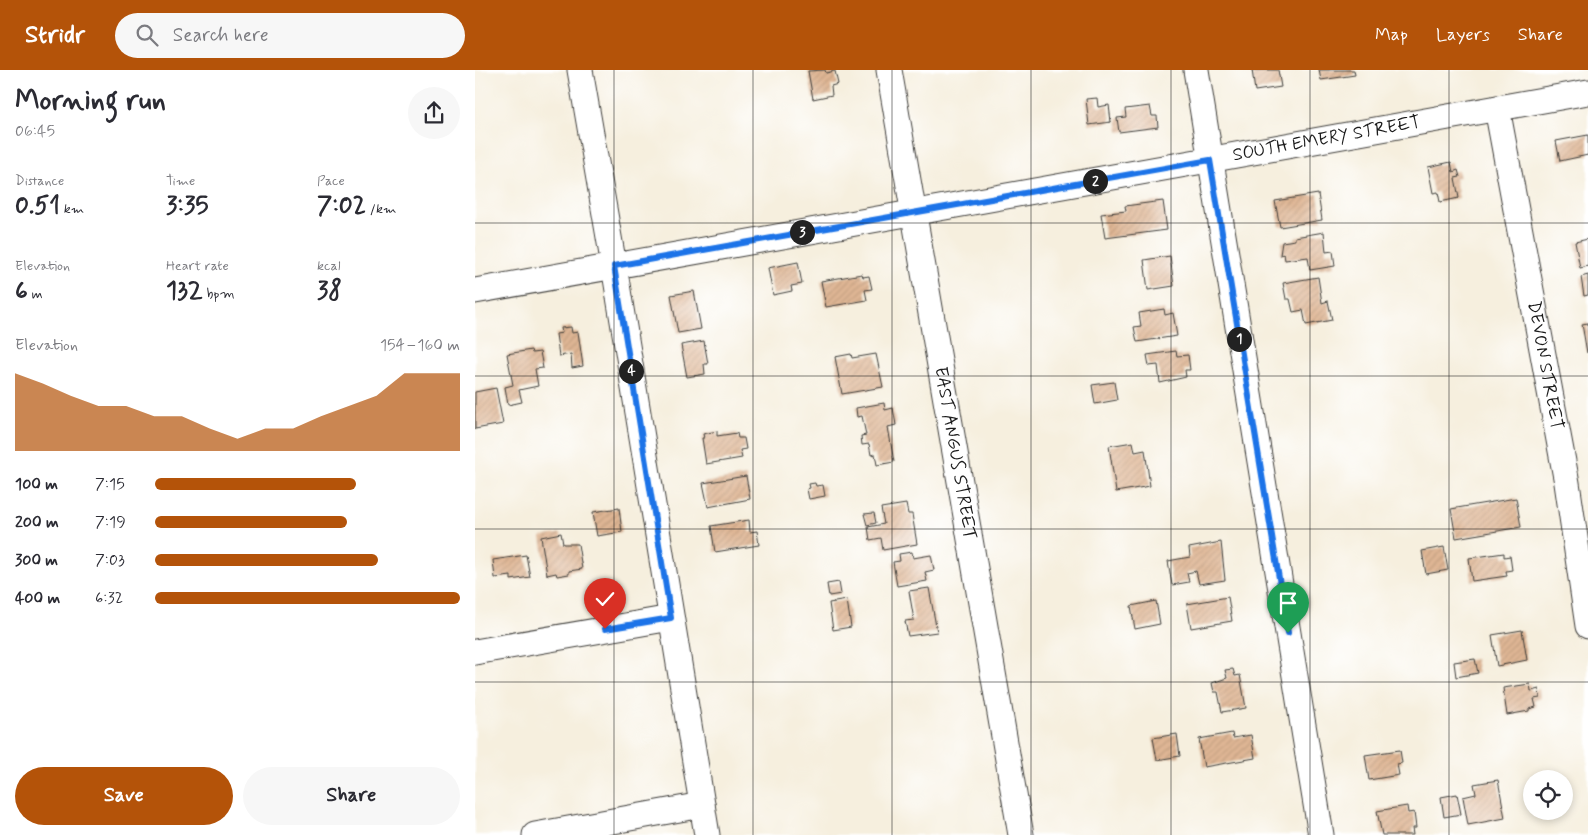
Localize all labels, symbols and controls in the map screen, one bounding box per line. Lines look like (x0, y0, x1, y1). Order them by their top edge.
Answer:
search box (115, 13, 465, 58)
text: Stridr (25, 20, 85, 51)
icon: search (133, 21, 161, 49)
text: Search here (173, 23, 269, 48)
text: Map (1375, 23, 1408, 47)
text: Layers (1436, 23, 1490, 47)
text: Share (1518, 23, 1563, 47)
text: Morning run (15, 83, 166, 120)
button: share (408, 87, 460, 139)
street label: SOUTH EMERY STREET (1231, 110, 1422, 167)
text: 06:45 (15, 121, 55, 142)
pin: 2 (1083, 168, 1107, 194)
text: Distance (15, 172, 64, 190)
text: Time (166, 172, 195, 190)
text: Pace (317, 172, 345, 190)
text: 2 (1092, 172, 1099, 190)
text: 0.51 (15, 190, 60, 223)
text: 3:35 (166, 190, 209, 223)
text: 7:02 (317, 190, 366, 223)
text: km (60, 200, 84, 218)
text: /km (366, 200, 396, 218)
pin: 3 (789, 220, 815, 244)
text: 3 (799, 223, 806, 241)
text: Elevation (15, 257, 70, 275)
text: Heart rate (166, 257, 229, 275)
text: kcal (317, 257, 341, 275)
text: 6 (15, 275, 28, 308)
text: 132 (166, 275, 203, 308)
text: 38 (317, 275, 342, 308)
text: m (28, 285, 43, 303)
text: bpm (203, 285, 235, 303)
street label: DEVON STREET (1521, 299, 1569, 432)
pin: 1 (1227, 326, 1251, 352)
text: 1 (1236, 330, 1243, 348)
text: Elevation (15, 335, 78, 356)
text: 154–160 m (380, 335, 460, 356)
pin: 4 (619, 358, 643, 384)
text: 4 (627, 362, 636, 380)
street label: EAST ANGUS STREET (928, 365, 982, 542)
text: 100 m (15, 474, 58, 495)
text: 7:15 (95, 474, 125, 495)
text: 200 m (15, 512, 59, 533)
text: 7:19 (95, 512, 126, 533)
text: 300 m (15, 550, 58, 571)
text: 7:03 (95, 550, 125, 571)
pin (584, 578, 626, 629)
pin (1267, 582, 1309, 633)
icon: check (591, 585, 619, 613)
text: 400 m (15, 588, 60, 609)
text: 6:32 (95, 588, 123, 609)
icon: arrive (1274, 589, 1302, 617)
button: Save (15, 767, 233, 825)
button: Share (243, 767, 460, 825)
map controls (1523, 770, 1573, 820)
button: locate (1523, 770, 1573, 820)

